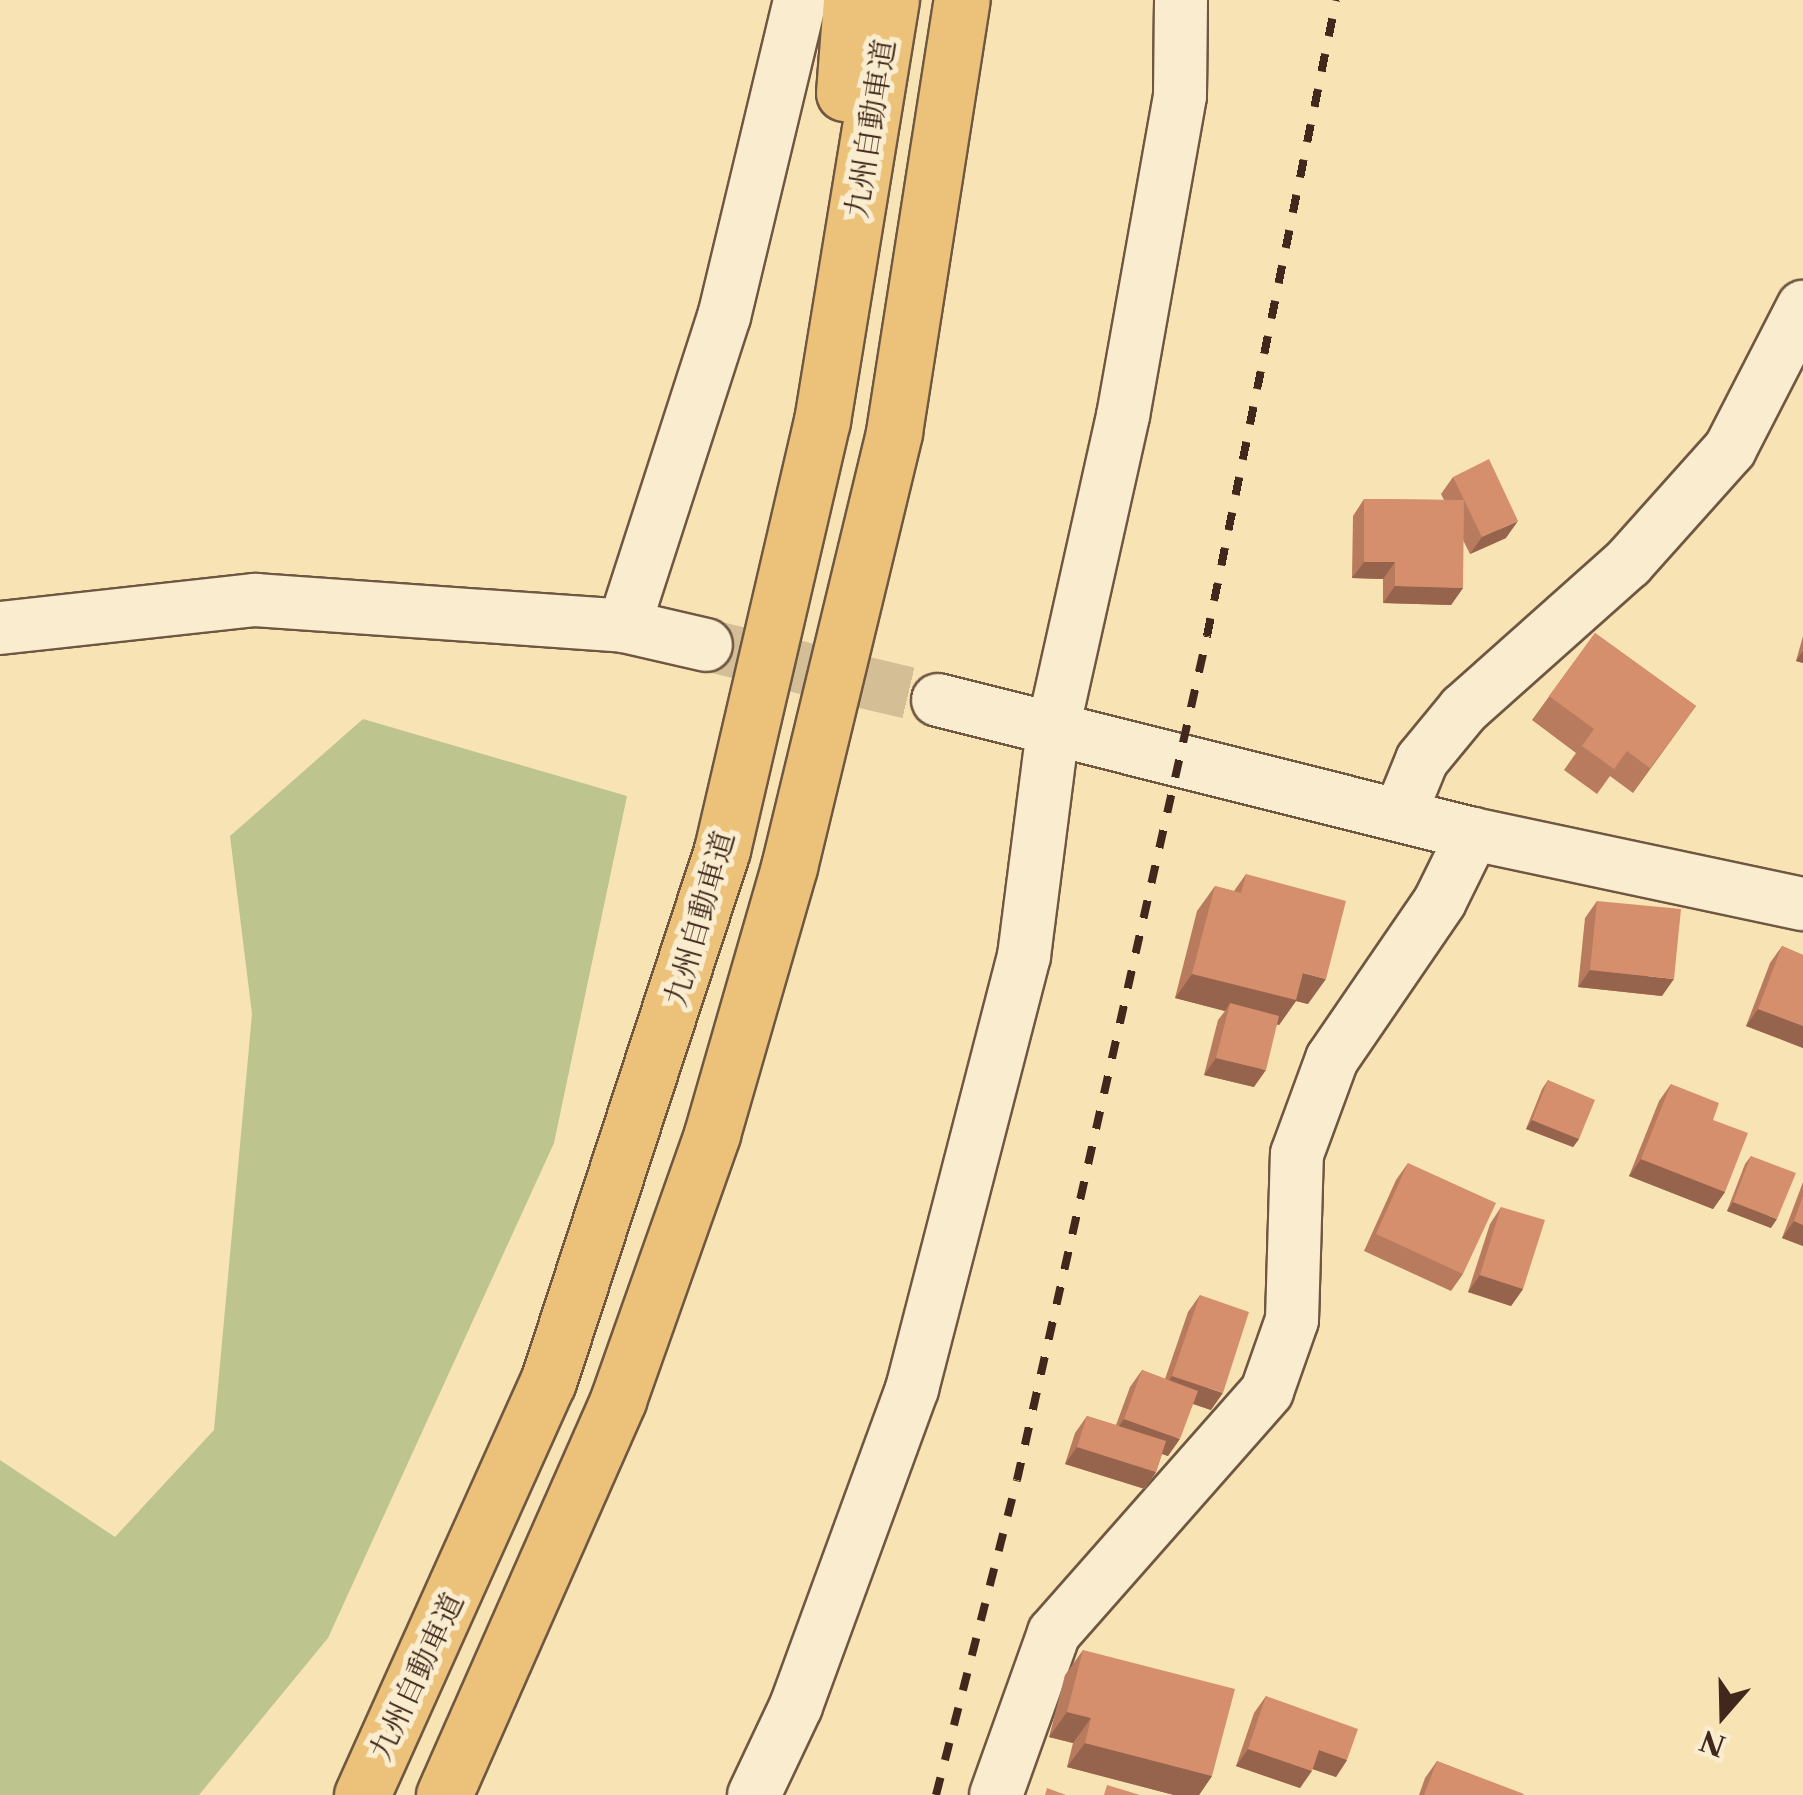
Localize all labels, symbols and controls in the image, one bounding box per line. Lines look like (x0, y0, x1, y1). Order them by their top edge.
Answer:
street label: 九州自動車道 (839, 37, 903, 221)
street label: 九州自動車道 (658, 828, 742, 1010)
street label: 九州自動車道 (363, 1588, 471, 1766)
north arrow (1673, 1665, 1773, 1765)
text: N (1695, 1723, 1730, 1763)

